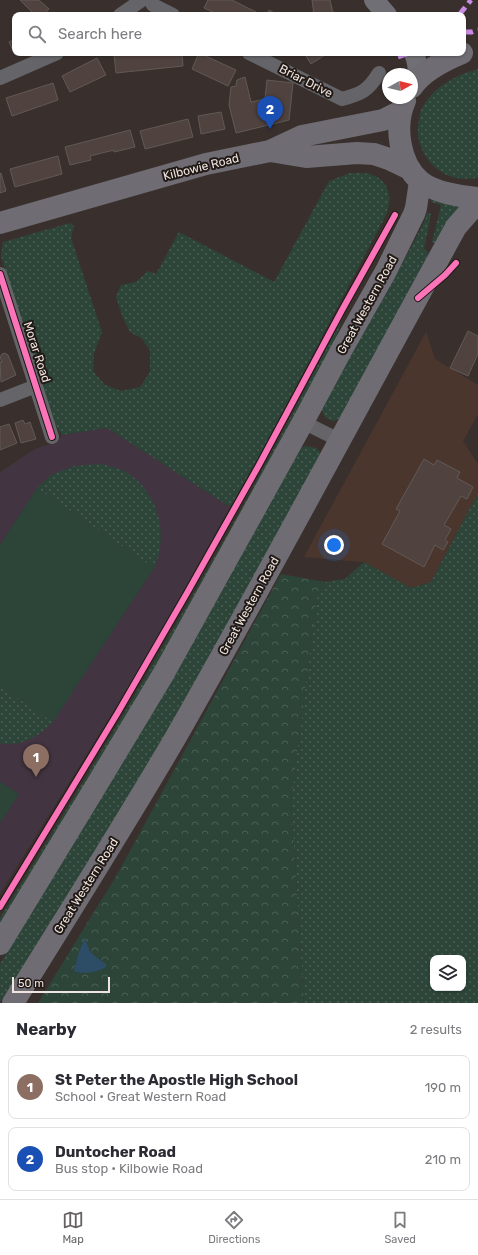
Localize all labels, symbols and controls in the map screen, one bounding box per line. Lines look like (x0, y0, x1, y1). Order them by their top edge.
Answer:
search box (12, 12, 466, 56)
icon: search (26, 23, 48, 45)
text: Search here (58, 25, 142, 43)
street label: Briar Drive (277, 62, 335, 101)
north arrow (382, 68, 418, 104)
pin: 2 (257, 96, 283, 129)
street label: Kilbowie Road (162, 151, 240, 183)
street label: Great Western Road (334, 253, 400, 357)
street label: Morar Road (21, 320, 53, 384)
your location (324, 535, 344, 555)
street label: Great Western Road (216, 554, 282, 658)
pin: 1 (23, 744, 49, 777)
street label: Great Western Road (51, 836, 121, 936)
map controls (430, 955, 466, 991)
button: layers (430, 955, 466, 991)
scale bar (12, 975, 110, 994)
text: 50 m (18, 977, 44, 990)
text: Nearby (16, 1019, 77, 1039)
text: 2 results (410, 1022, 462, 1037)
text: St Peter the Apostle High School (55, 1071, 298, 1089)
text: 1 (27, 1080, 33, 1095)
text: 190 m (425, 1080, 461, 1095)
text: School · Great Western Road (55, 1089, 226, 1104)
text: Duntocher Road (55, 1143, 176, 1161)
text: 2 (26, 1152, 34, 1167)
text: 210 m (425, 1152, 461, 1167)
text: Bus stop · Kilbowie Road (55, 1161, 203, 1176)
tab: Map (62, 1209, 84, 1246)
tab: Directions (208, 1209, 260, 1246)
tab: Saved (385, 1209, 416, 1246)

